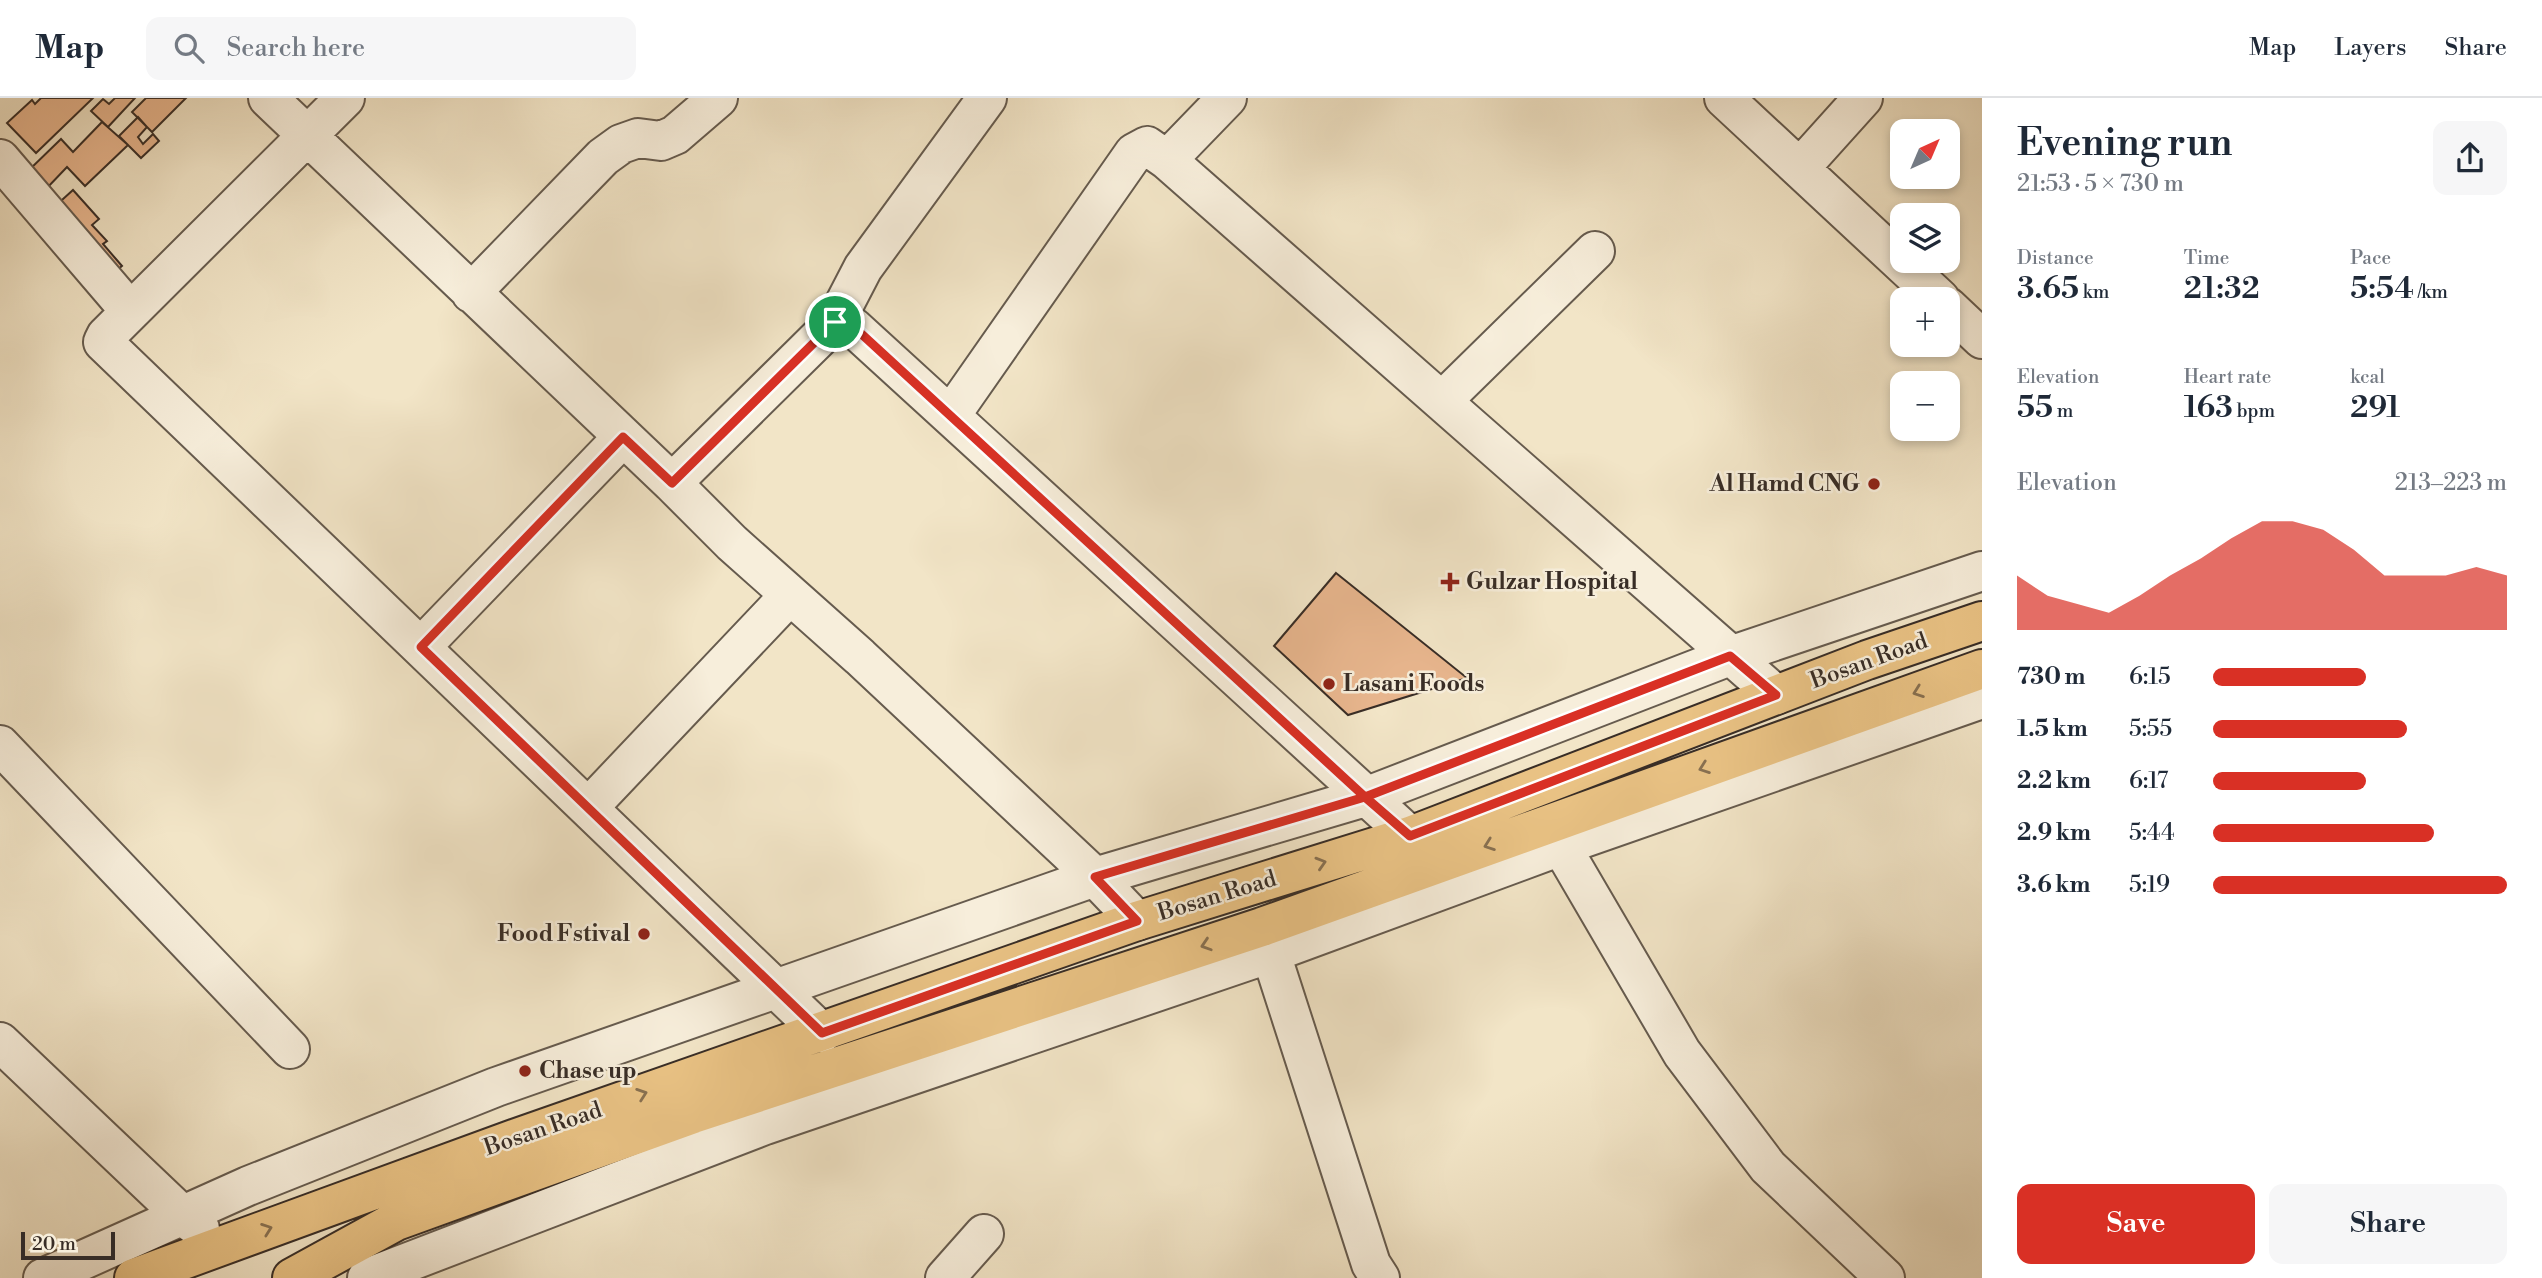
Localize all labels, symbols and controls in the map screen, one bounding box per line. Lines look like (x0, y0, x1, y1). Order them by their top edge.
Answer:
search box (146, 17, 636, 80)
text: Map (35, 28, 104, 69)
icon: search (170, 29, 208, 67)
text: Search here (226, 32, 365, 64)
text: Map (2249, 33, 2296, 63)
text: Layers (2334, 33, 2406, 63)
text: Share (2444, 33, 2507, 63)
north arrow (1890, 119, 1960, 189)
map controls (1890, 119, 1960, 441)
text: Evening run (2017, 120, 2232, 167)
button: share (2433, 121, 2507, 195)
text: 21:53 · 5 × 730 m (2017, 170, 2184, 198)
button: layers (1890, 203, 1960, 273)
text: Distance (2017, 246, 2094, 270)
text: Time (2184, 246, 2229, 270)
text: Pace (2350, 246, 2391, 270)
text: 3.65 (2017, 270, 2079, 308)
text: 21:32 (2184, 270, 2260, 308)
text: 5:54 (2350, 270, 2414, 308)
text: km (2079, 280, 2109, 304)
text: /km (2414, 280, 2448, 304)
button: + (1890, 287, 1960, 357)
pin (805, 292, 865, 352)
icon: arrive (816, 303, 854, 341)
text: Elevation (2017, 365, 2099, 389)
text: Heart rate (2184, 365, 2271, 389)
text: kcal (2350, 365, 2385, 389)
button: − (1890, 371, 1960, 441)
text: 55 (2017, 389, 2053, 427)
text: 163 (2184, 389, 2233, 427)
text: 291 (2350, 389, 2400, 427)
text: m (2053, 399, 2073, 423)
text: bpm (2233, 399, 2275, 423)
text: Elevation (2017, 469, 2117, 497)
text: 213–223 m (2395, 469, 2507, 497)
place label: Al Hamd CNG (1709, 470, 1860, 498)
marker: Al Hamd CNG (1866, 476, 1882, 492)
place label: Gulzar Hospital (1466, 568, 1638, 596)
marker: Gulzar Hospital (1440, 572, 1460, 592)
street label: Bosan Road (1806, 627, 1931, 695)
text: 730 m (2017, 663, 2085, 691)
text: 6:15 (2129, 663, 2171, 691)
place label: Lasani Foods (1343, 670, 1484, 698)
marker: Lasani Foods (1321, 676, 1337, 692)
one-way arrow (1912, 683, 1924, 697)
text: 1.5 km (2017, 715, 2088, 743)
text: 5:55 (2129, 715, 2172, 743)
one-way arrow (1698, 760, 1710, 774)
text: 2.2 km (2017, 767, 2091, 795)
text: 6:17 (2129, 767, 2168, 795)
text: 2.9 km (2017, 819, 2091, 847)
text: 5:44 (2129, 819, 2175, 847)
one-way arrow (1484, 837, 1496, 851)
one-way arrow (1315, 857, 1327, 872)
street label: Bosan Road (1153, 865, 1280, 928)
text: 3.6 km (2017, 871, 2090, 899)
text: 5:19 (2129, 871, 2170, 899)
place label: Food Fstival (497, 920, 630, 948)
marker: Food Fstival (636, 926, 652, 942)
one-way arrow (1200, 937, 1212, 951)
place label: Chase up (539, 1057, 637, 1085)
marker: Chase up (517, 1063, 533, 1079)
one-way arrow (636, 1088, 648, 1102)
street label: Bosan Road (480, 1096, 606, 1163)
button: Save (2017, 1184, 2255, 1264)
button: Share (2269, 1184, 2507, 1264)
one-way arrow (260, 1223, 272, 1237)
scale bar (21, 1229, 116, 1261)
text: 20 m (32, 1232, 76, 1256)

